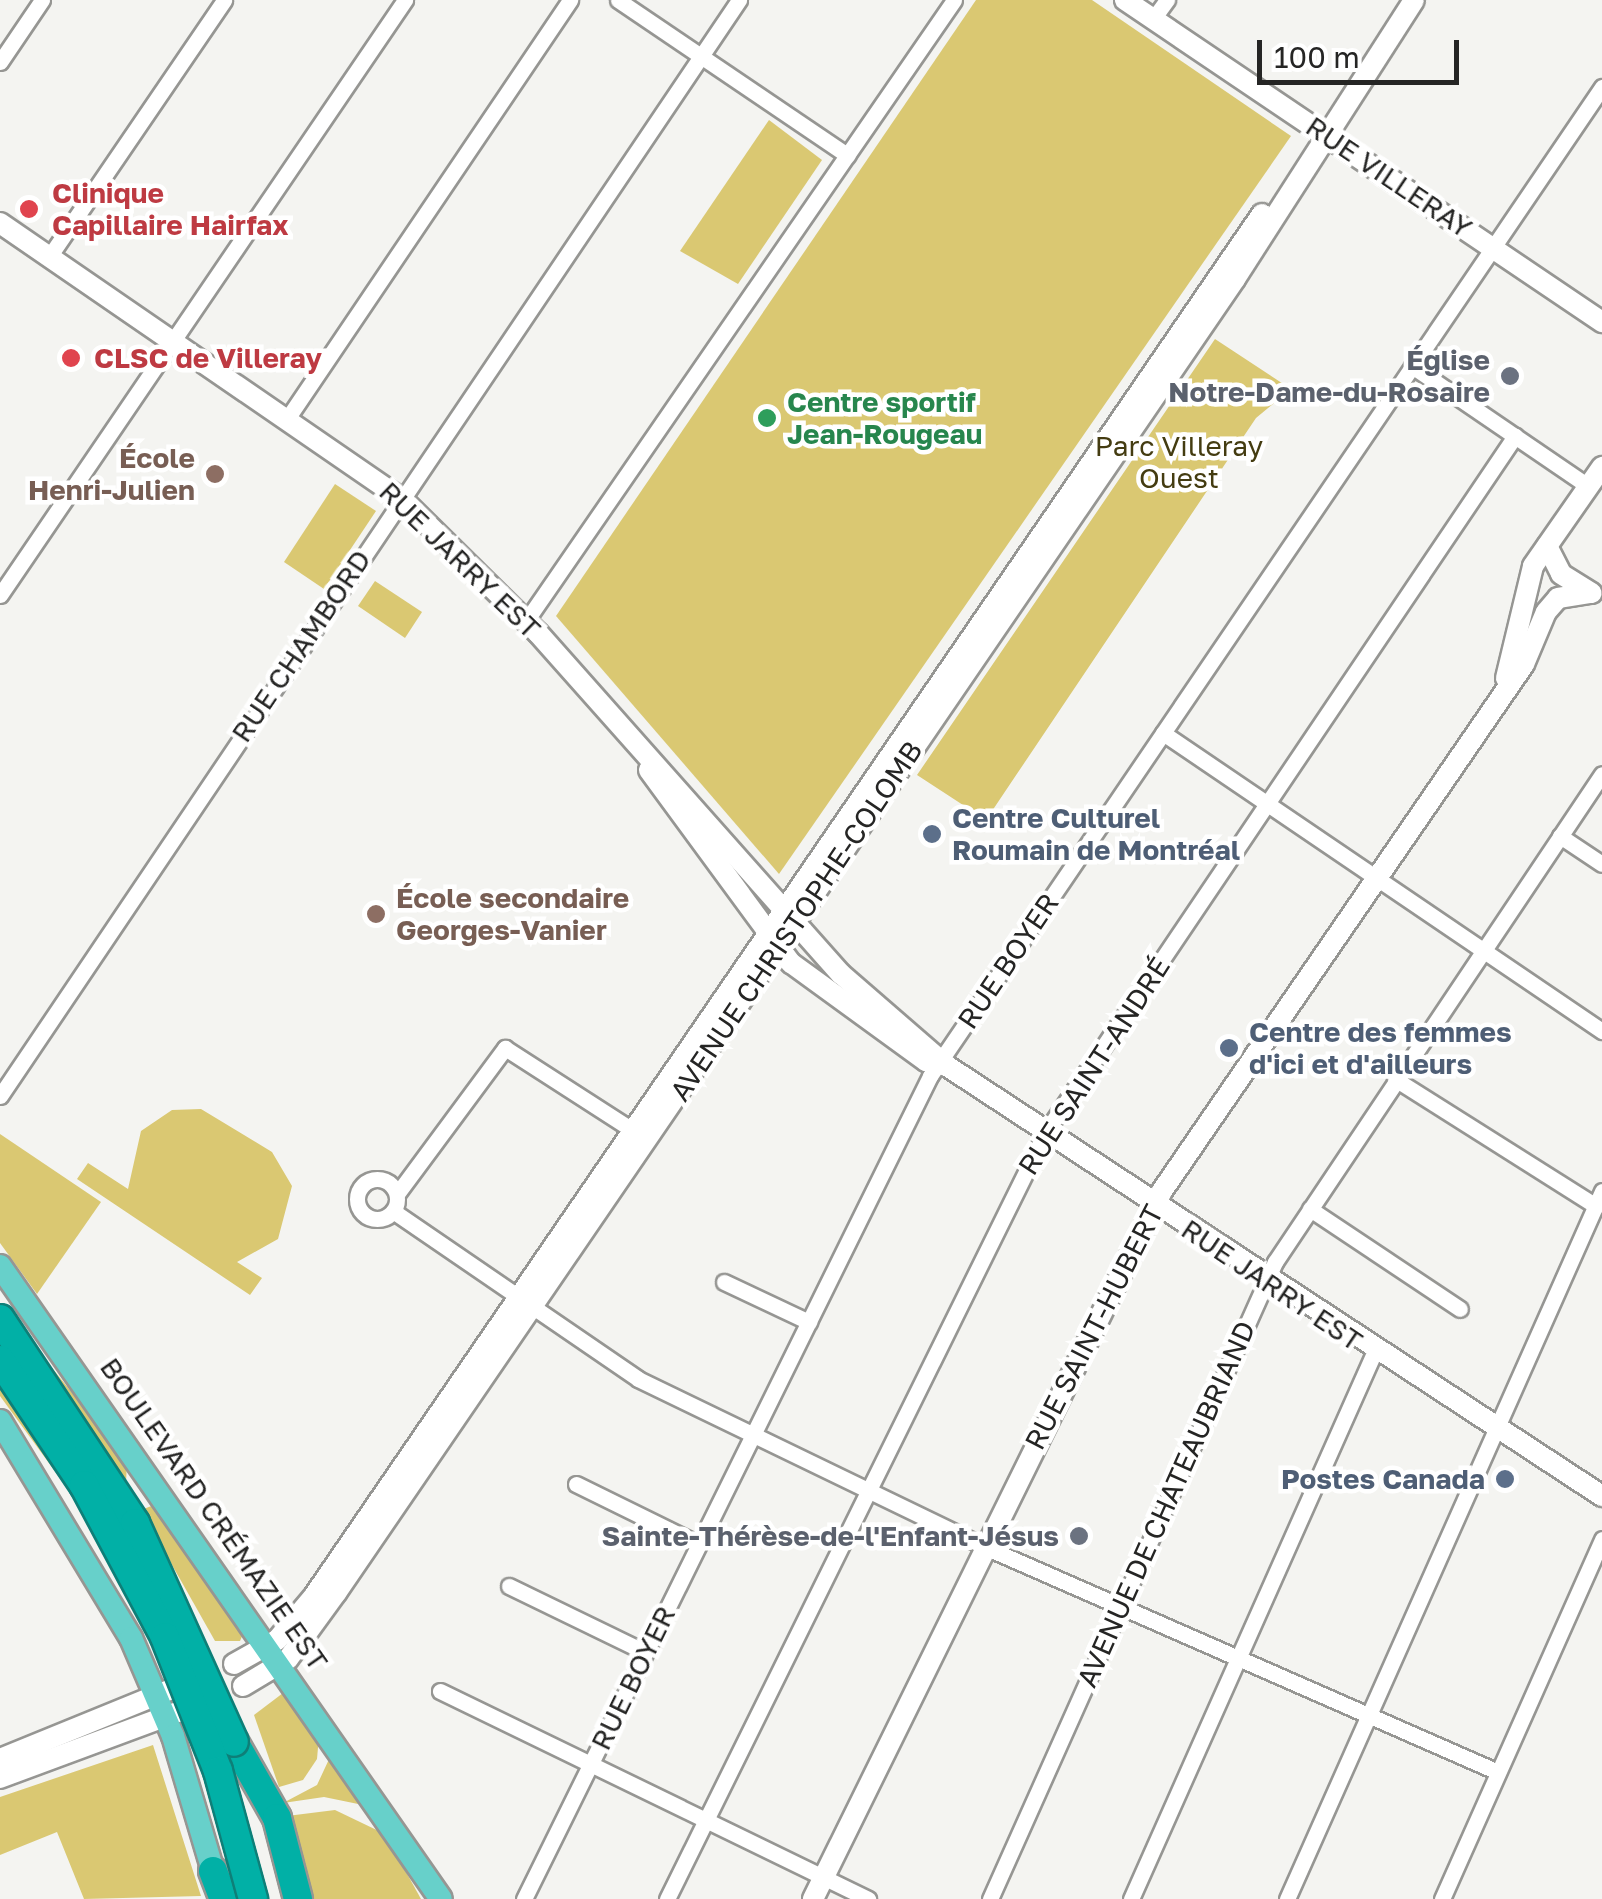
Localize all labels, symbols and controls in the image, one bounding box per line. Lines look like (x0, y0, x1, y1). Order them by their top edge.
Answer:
scale bar (1262, 20, 1464, 82)
text: 100 m (1274, 39, 1360, 75)
street label: RUE VILLERAY (1300, 109, 1478, 245)
place label: Clinique Capillaire Hairfax (52, 176, 289, 242)
marker: Clinique Capillaire Hairfax (16, 196, 42, 222)
place label: CLSC de Villeray (94, 341, 322, 375)
place label: Église Notre-Dame-du-Rosaire (1168, 343, 1490, 409)
marker: CLSC de Villeray (58, 345, 84, 371)
marker: Église Notre-Dame-du-Rosaire (1499, 365, 1521, 387)
place label: Centre sportif Jean-Rougeau (787, 385, 982, 451)
marker: Centre sportif Jean-Rougeau (756, 407, 778, 429)
park label: Parc Villeray Ouest (1095, 429, 1263, 495)
place label: École Henri-Julien (28, 441, 195, 507)
marker: École Henri-Julien (204, 463, 226, 485)
street label: RUE JARRY EST (372, 475, 548, 645)
street label: RUE CHAMBORD (224, 544, 378, 748)
street label: AVENUE CHRISTOPHE-COLOMB (663, 735, 929, 1107)
place label: Centre Culturel Roumain de Montréal (952, 801, 1240, 867)
marker: Centre Culturel Roumain de Montréal (921, 823, 943, 845)
place label: École secondaire Georges-Vanier (396, 881, 629, 947)
street label: RUE BOYER (951, 887, 1065, 1035)
marker: École secondaire Georges-Vanier (365, 903, 387, 925)
street label: RUE SAINT-ANDRÉ (1011, 951, 1177, 1181)
place label: Centre des femmes d'ici et d'ailleurs (1249, 1015, 1512, 1081)
marker: Centre des femmes d'ici et d'ailleurs (1218, 1037, 1240, 1059)
street label: RUE SAINT-HUBERT (1018, 1199, 1170, 1455)
street label: RUE JARRY EST (1175, 1212, 1369, 1358)
street label: AVENUE DE CHATEAUBRIAND (1070, 1316, 1262, 1692)
street label: BOULEVARD CRÉMAZIE EST (93, 1351, 335, 1677)
place label: Postes Canada (1281, 1462, 1485, 1496)
marker: Postes Canada (1494, 1468, 1516, 1490)
place label: Sainte-Thérèse-de-l'Enfant-Jésus (602, 1519, 1059, 1553)
marker: Sainte-Thérèse-de-l'Enfant-Jésus (1068, 1525, 1090, 1547)
street label: RUE BOYER (584, 1601, 682, 1755)

